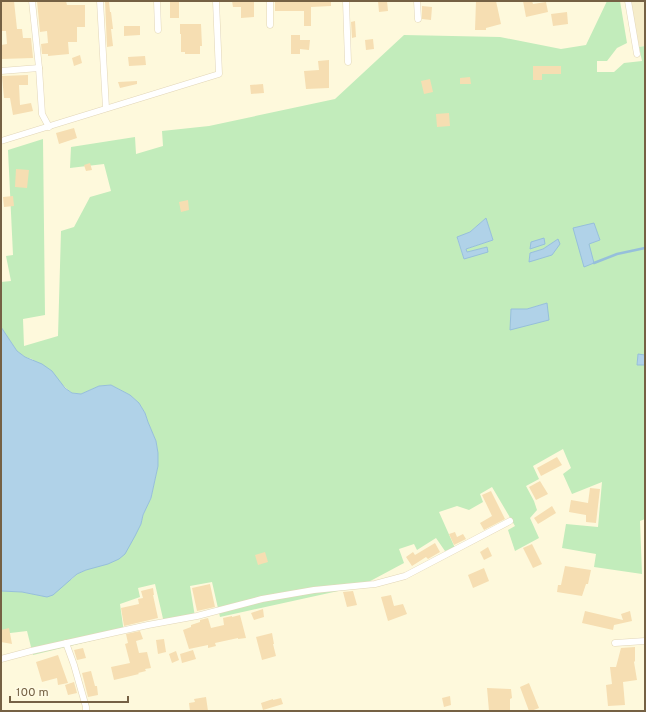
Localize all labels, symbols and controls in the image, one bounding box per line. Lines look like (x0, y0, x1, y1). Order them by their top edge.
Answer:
scale bar (10, 678, 128, 704)
text: 100 m (16, 685, 49, 701)

